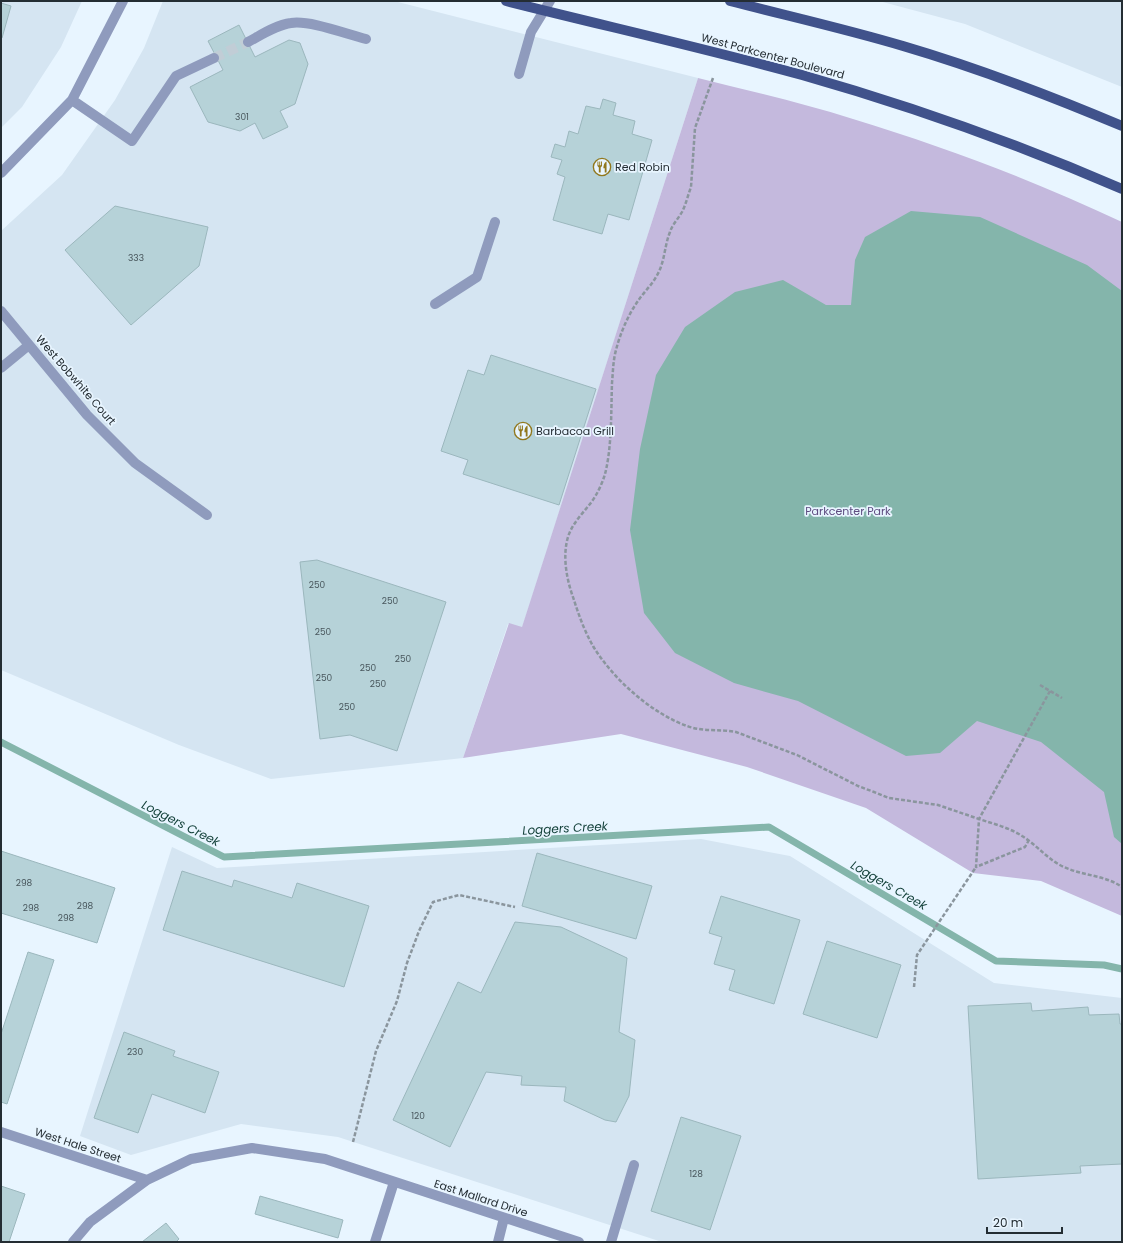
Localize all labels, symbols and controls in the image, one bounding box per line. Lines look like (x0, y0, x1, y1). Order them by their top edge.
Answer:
street label: West Parkcenter Boulevard (700, 29, 846, 83)
house number: 301 (235, 111, 249, 123)
restaurant icon: Red Robin (592, 157, 612, 177)
place label: Red Robin (615, 159, 670, 175)
house number: 333 (128, 252, 144, 264)
street label: West Bobwhite Court (32, 331, 120, 429)
restaurant icon: Barbacoa Grill (513, 421, 533, 441)
place label: Barbacoa Grill (536, 423, 614, 439)
park label: Parkcenter Park (805, 503, 891, 519)
house number: 250 (309, 579, 326, 591)
house number: 250 (382, 595, 399, 607)
house number: 250 (315, 626, 332, 638)
house number: 250 (395, 653, 412, 665)
house number: 250 (360, 662, 377, 674)
house number: 250 (316, 672, 333, 684)
house number: 250 (370, 678, 387, 690)
house number: 250 (339, 701, 356, 713)
water label: Loggers Creek (139, 796, 224, 850)
water label: Loggers Creek (522, 817, 609, 839)
water label: Loggers Creek (848, 856, 931, 914)
house number: 298 (16, 877, 33, 889)
house number: 298 (77, 900, 94, 912)
house number: 298 (23, 902, 40, 914)
house number: 298 (58, 912, 75, 924)
house number: 230 (127, 1046, 143, 1058)
house number: 120 (411, 1110, 425, 1122)
street label: West Hale Street (33, 1123, 123, 1167)
house number: 128 (689, 1168, 703, 1180)
street label: East Mallard Drive (432, 1175, 530, 1221)
scale bar (987, 1209, 1062, 1235)
text: 20 m (993, 1214, 1023, 1231)

